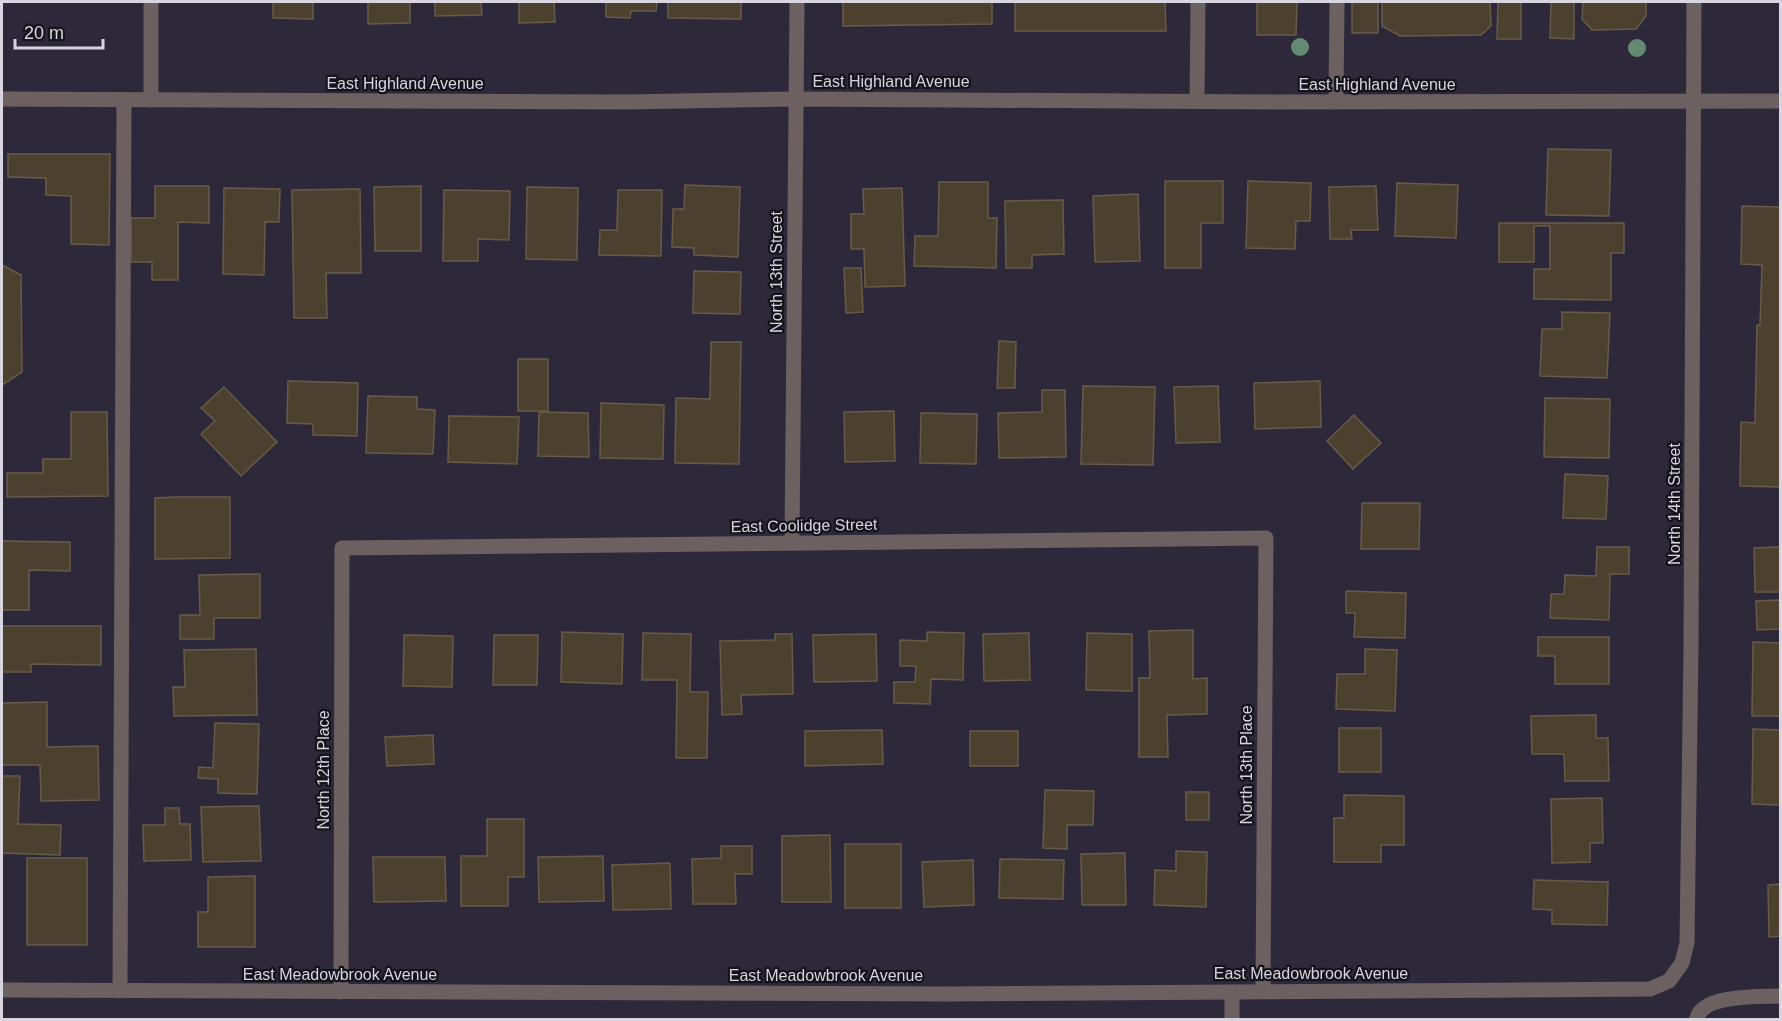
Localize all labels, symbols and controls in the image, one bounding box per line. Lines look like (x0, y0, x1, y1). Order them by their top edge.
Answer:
scale bar (15, 12, 104, 50)
text: 20 m (24, 23, 64, 43)
street label: East Highland Avenue (812, 73, 970, 90)
street label: East Highland Avenue (326, 75, 484, 92)
street label: East Highland Avenue (1298, 76, 1456, 93)
street label: North 13th Street (768, 211, 785, 333)
street label: North 14th Street (1666, 443, 1683, 565)
street label: East Coolidge Street (730, 516, 878, 535)
street label: North 13th Place (1238, 705, 1255, 825)
street label: North 12th Place (315, 710, 332, 830)
street label: East Meadowbrook Avenue (1214, 965, 1408, 982)
street label: East Meadowbrook Avenue (243, 966, 437, 983)
street label: East Meadowbrook Avenue (729, 967, 923, 984)

